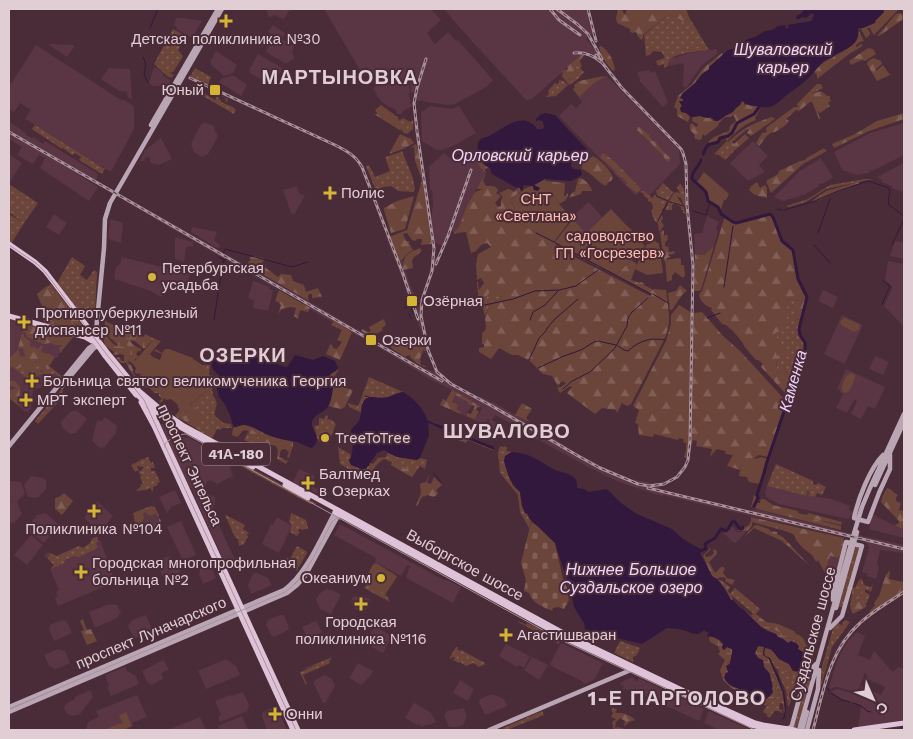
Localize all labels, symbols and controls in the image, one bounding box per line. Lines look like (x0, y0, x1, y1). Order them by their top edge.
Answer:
marker: Детская поликлиника №30 (219, 14, 233, 28)
place label: Детская поликлиника №30 (131, 30, 321, 48)
water label: Шуваловский карьер (734, 40, 832, 77)
district label: МАРТЫНОВКА (261, 65, 419, 89)
place label: Юный (161, 81, 204, 99)
marker: Юный (208, 83, 222, 97)
water label: Орловский карьер (451, 146, 589, 165)
place label: Полис (341, 184, 385, 202)
marker: Полис (323, 186, 337, 200)
park label: СНТ «Светлана» (495, 190, 577, 225)
park label: садоводство ГП «Госрезерв» (555, 227, 665, 262)
place label: Петербургская усадьба (162, 259, 264, 294)
marker: Петербургская усадьба (146, 271, 158, 283)
place label: Озёрная (423, 292, 483, 310)
marker: Озёрная (405, 294, 419, 308)
place label: Противотуберкулезный диспансер №11 (35, 304, 198, 339)
marker: Противотуберкулезный диспансер №11 (17, 315, 31, 329)
place label: Озерки (382, 331, 432, 349)
marker: Озерки (364, 333, 378, 347)
district label: ОЗЕРКИ (199, 343, 287, 367)
water label: Каменка (775, 348, 811, 414)
place label: Больница святого великомученика Георгия (43, 372, 346, 390)
marker: Больница святого великомученика Георгия (25, 374, 39, 388)
place label: МРТ эксперт (37, 391, 126, 409)
marker: МРТ эксперт (19, 393, 33, 407)
street label: проспект Энгельса (154, 401, 226, 529)
district label: ШУВАЛОВО (443, 419, 571, 443)
place label: TreeToTree (335, 429, 411, 447)
marker: TreeToTree (319, 432, 331, 444)
road number: 41А-180 (202, 442, 270, 466)
place label: Балтмед в Озерках (319, 465, 390, 500)
marker: Балтмед в Озерках (301, 476, 315, 490)
marker: Поликлиника №104 (87, 504, 101, 518)
place label: Поликлиника №104 (25, 520, 163, 538)
street label: Выборгское шоссе (403, 525, 527, 605)
place label: Городская многопрофильная больница №2 (92, 554, 296, 589)
water label: Нижнее Большое Суздальское озеро (559, 560, 703, 597)
marker: Городская многопрофильная больница №2 (74, 565, 88, 579)
street label: Суздальское шоссе (786, 565, 840, 703)
place label: Океаниум (302, 569, 371, 587)
marker: Океаниум (375, 572, 387, 584)
street label: проспект Луначарского (73, 593, 229, 673)
marker: Городская поликлиника №116 (354, 597, 368, 611)
place label: Городская поликлиника №116 (295, 613, 427, 648)
place label: Агастишваран (517, 626, 616, 644)
marker: Агастишваран (499, 628, 513, 642)
north arrow (848, 674, 898, 724)
district label: 1-Е ПАРГОЛОВО (588, 686, 766, 710)
text: С (873, 699, 891, 717)
place label: Онни (286, 705, 323, 723)
marker: Онни (268, 707, 282, 721)

